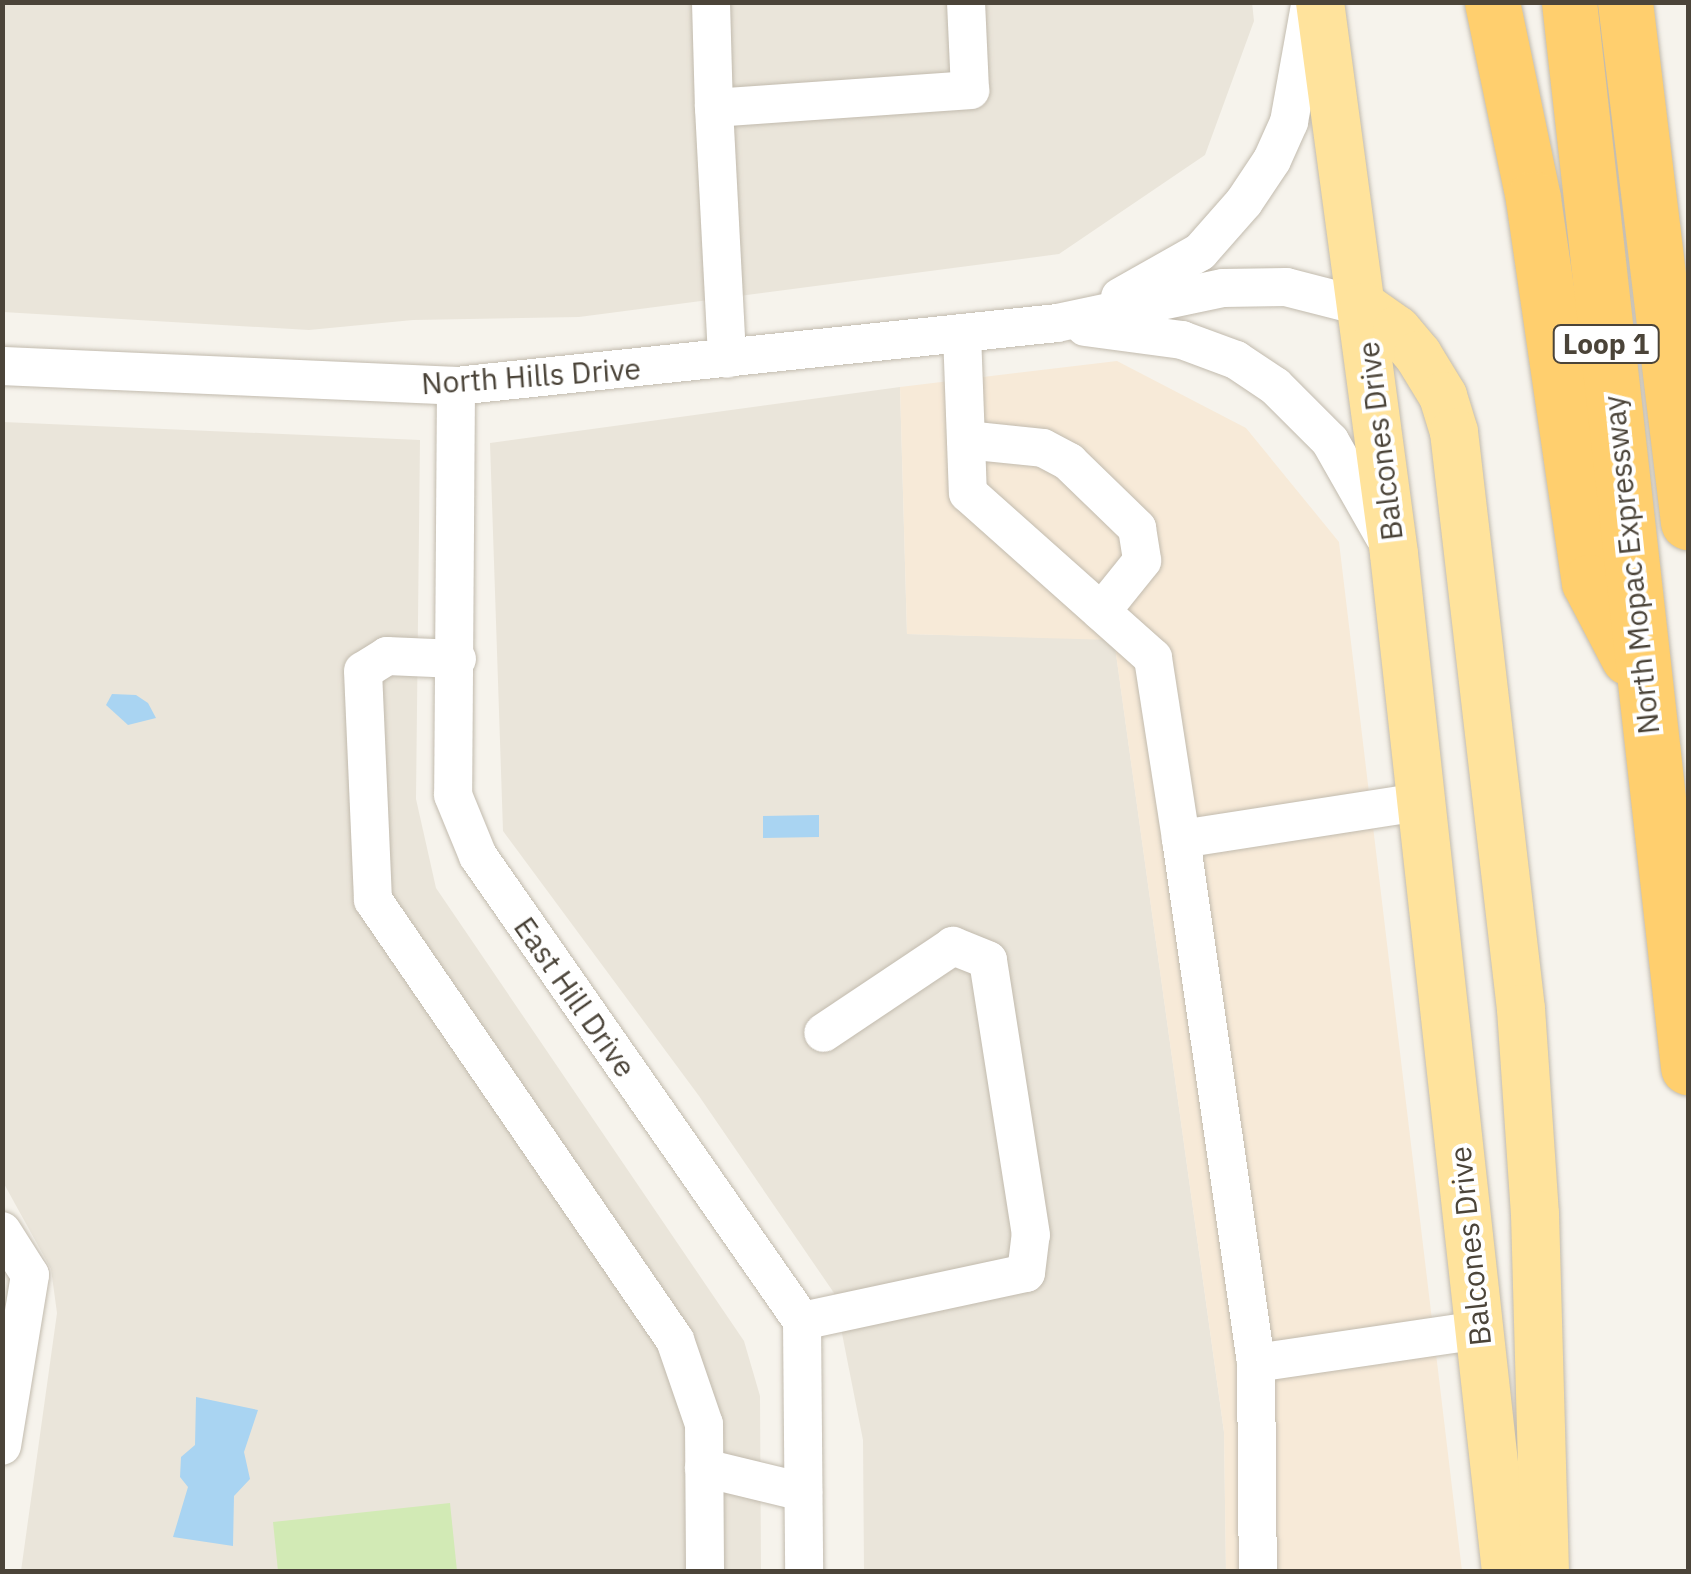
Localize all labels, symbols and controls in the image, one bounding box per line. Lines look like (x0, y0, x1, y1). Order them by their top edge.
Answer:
road number: Loop 1 (1551, 321, 1661, 367)
street label: Balcones Drive (1350, 339, 1410, 543)
street label: North Hills Drive (420, 350, 642, 402)
street label: North Mopac Expressway (1595, 394, 1667, 736)
street label: East Hill Drive (507, 910, 643, 1084)
street label: Balcones Drive (1442, 1145, 1498, 1347)

